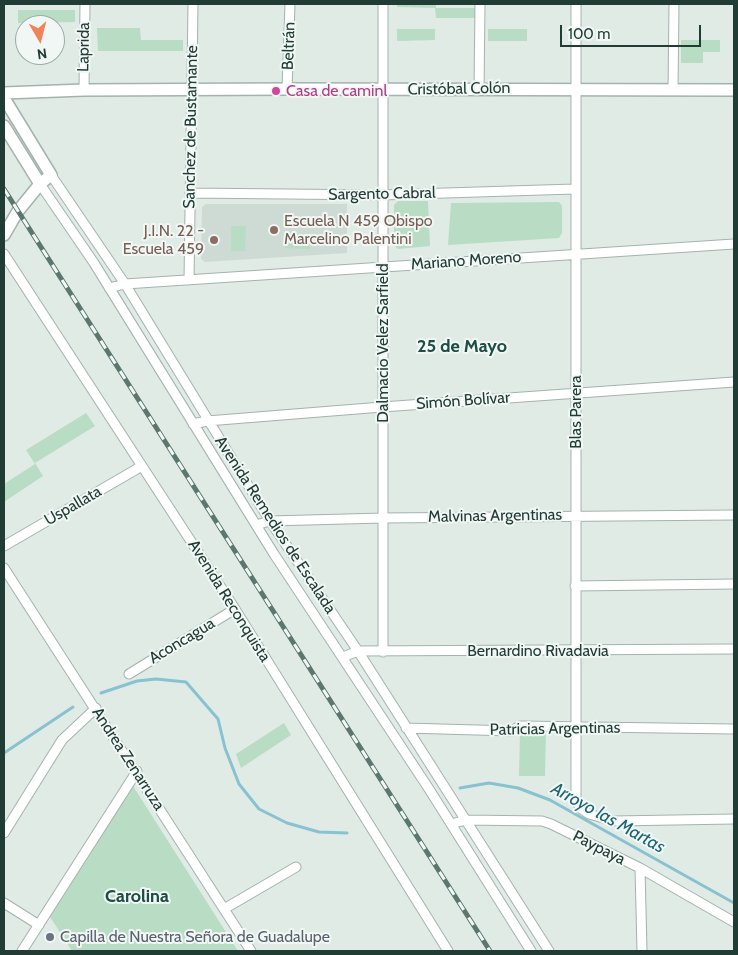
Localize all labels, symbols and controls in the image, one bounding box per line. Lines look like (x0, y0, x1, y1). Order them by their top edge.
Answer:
north arrow (15, 15, 65, 65)
scale bar (563, 15, 704, 47)
street label: Beltrán (279, 21, 299, 71)
street label: Laprida (74, 22, 94, 72)
text: 100 m (568, 25, 610, 43)
text: N (36, 44, 48, 63)
street label: Sanchez de Bustamante (180, 45, 202, 209)
street label: Cristóbal Colón (407, 79, 511, 99)
place label: Casa de caminl (286, 81, 387, 101)
marker: Casa de caminl (270, 85, 282, 97)
street label: Sargento Cabral (328, 183, 436, 205)
place label: Escuela N 459 Obispo Marcelino Palentini (284, 211, 433, 249)
place label: J.I.N. 22 - Escuela 459 (123, 221, 204, 259)
marker: Escuela N 459 Obispo Marcelino Palentini (268, 224, 280, 236)
marker: J.I.N. 22 - Escuela 459 (208, 234, 220, 246)
street label: Mariano Moreno (410, 248, 522, 274)
street label: Dalmacio Velez Sarfield (373, 263, 393, 423)
district label: 25 de Mayo (417, 336, 507, 358)
street label: Blas Parera (566, 375, 586, 449)
street label: Simón Bolívar (415, 388, 511, 414)
street label: Avenida Remedios de Escalada (210, 433, 340, 617)
street label: Uspallata (41, 482, 105, 530)
street label: Malvinas Argentinas (428, 505, 562, 527)
street label: Avenida Reconquista (184, 536, 274, 666)
street label: Aconcagua (146, 614, 218, 668)
street label: Bernardino Rivadavia (467, 641, 609, 661)
street label: Andrea Zenarruza (88, 704, 168, 814)
street label: Patricias Argentinas (490, 718, 620, 740)
water label: Arroyo las Martas (547, 778, 669, 858)
street label: Paypaya (570, 827, 628, 869)
district label: Carolina (105, 886, 169, 908)
place label: Capilla de Nuestra Señora de Guadalupe (60, 927, 330, 947)
marker: Capilla de Nuestra Señora de Guadalupe (44, 931, 56, 943)

